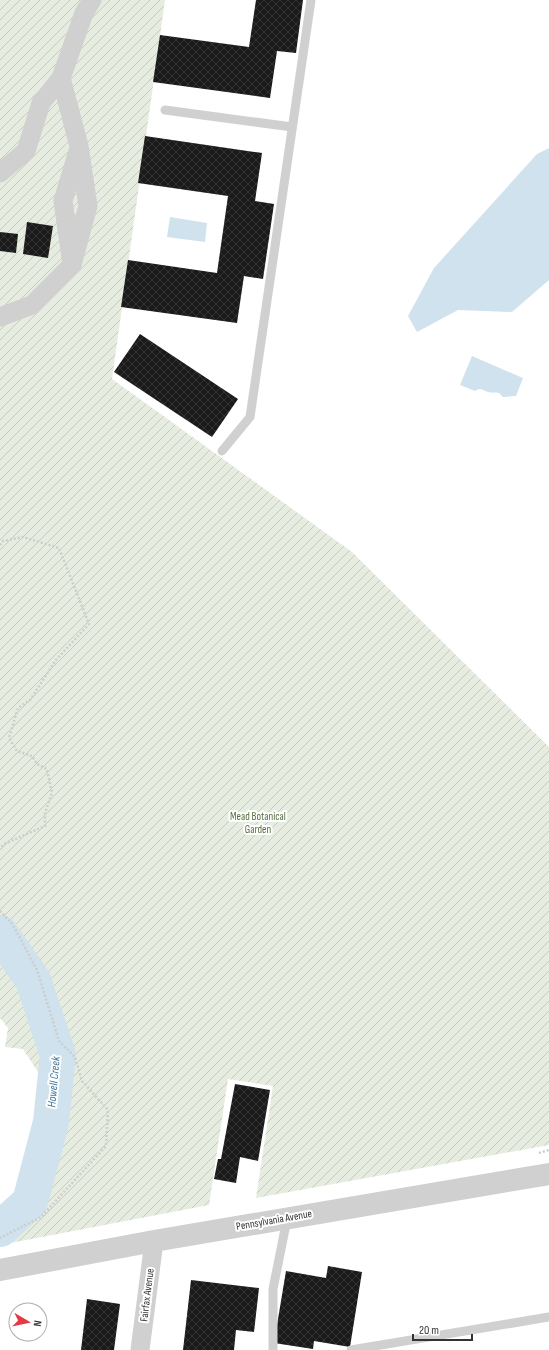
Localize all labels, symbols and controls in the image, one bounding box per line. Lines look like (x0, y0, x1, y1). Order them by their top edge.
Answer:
park label: Mead Botanical Garden (230, 810, 286, 836)
water label: Howell Creek (44, 1055, 64, 1108)
street label: Pennsylvania Avenue (235, 1207, 313, 1233)
street label: Fairfax Avenue (137, 1268, 157, 1322)
north arrow (8, 1302, 48, 1342)
scale bar (413, 1316, 472, 1342)
text: N (30, 1320, 44, 1328)
text: 20 m (419, 1323, 439, 1338)

